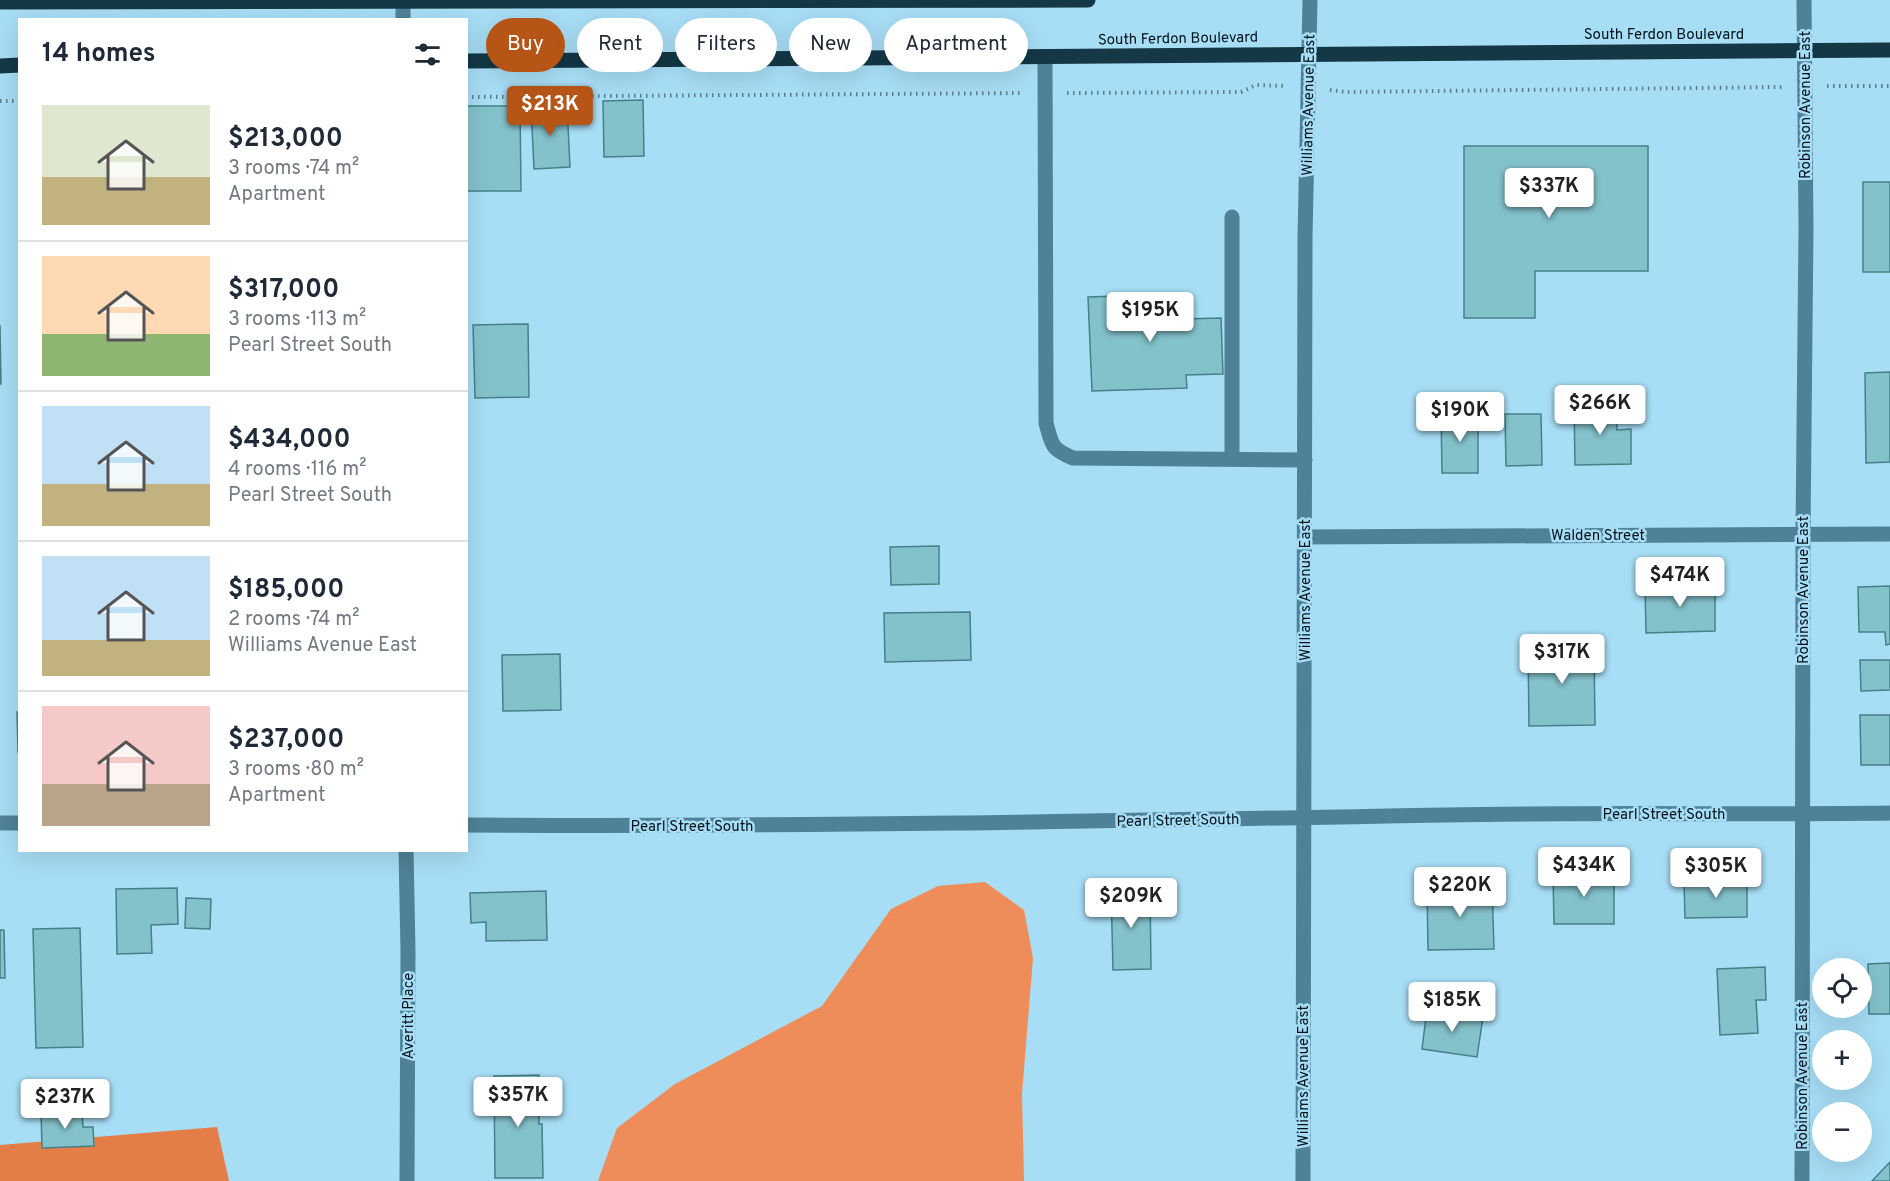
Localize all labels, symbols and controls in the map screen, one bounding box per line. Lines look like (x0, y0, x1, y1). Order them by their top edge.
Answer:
chip: Buy (486, 18, 565, 72)
chip: Rent (577, 18, 663, 72)
chip: Filters (675, 18, 777, 72)
chip: New (789, 18, 872, 72)
chip: Apartment (884, 18, 1028, 72)
street label: South Ferdon Boulevard (1584, 26, 1744, 45)
street label: South Ferdon Boulevard (1098, 29, 1258, 50)
street label: Robinson Avenue East (1797, 31, 1816, 179)
street label: Williams Avenue East (1299, 34, 1320, 176)
text: 14 homes (42, 38, 156, 71)
icon: filters (411, 38, 444, 71)
pin: $213K (508, 86, 592, 137)
text: $213K (521, 92, 579, 118)
text: $213,000 (228, 123, 343, 156)
icon: home (90, 129, 162, 201)
text: 3 rooms · 74 m² (228, 156, 359, 182)
pin: $337K (1507, 168, 1591, 219)
text: $337K (1519, 174, 1579, 200)
text: Apartment (228, 182, 326, 208)
text: $317,000 (228, 274, 339, 307)
icon: home (90, 280, 162, 352)
pin: $195K (1108, 292, 1192, 343)
text: $195K (1121, 298, 1179, 324)
text: 3 rooms · 113 m² (228, 307, 366, 333)
text: Pearl Street South (228, 333, 392, 359)
pin: $266K (1558, 385, 1642, 436)
text: $266K (1568, 391, 1632, 417)
pin: $190K (1418, 392, 1502, 443)
text: $190K (1430, 398, 1490, 424)
text: $434,000 (228, 424, 351, 457)
icon: home (90, 430, 162, 502)
text: 4 rooms · 116 m² (228, 457, 366, 483)
text: Pearl Street South (228, 483, 392, 509)
street label: Robinson Avenue East (1795, 516, 1814, 664)
street label: Williams Avenue East (1297, 519, 1316, 661)
street label: Walden Street (1551, 527, 1645, 546)
pin: $474K (1638, 557, 1722, 608)
text: $474K (1649, 563, 1711, 589)
text: $185,000 (228, 574, 344, 607)
icon: home (90, 580, 162, 652)
text: 2 rooms · 74 m² (228, 607, 359, 633)
text: Williams Avenue East (228, 633, 417, 659)
pin: $317K (1520, 634, 1604, 685)
text: $317K (1534, 640, 1590, 666)
text: $237,000 (228, 724, 344, 757)
icon: home (90, 730, 162, 802)
text: 3 rooms · 80 m² (228, 757, 364, 783)
text: Apartment (228, 783, 326, 809)
street label: Pearl Street South (1603, 806, 1725, 825)
street label: Pearl Street South (1116, 811, 1240, 832)
street label: Pearl Street South (631, 818, 753, 837)
pin: $434K (1542, 847, 1626, 898)
pin: $305K (1674, 848, 1758, 899)
text: $434K (1552, 853, 1616, 879)
text: $305K (1684, 854, 1748, 880)
pin: $220K (1418, 867, 1502, 918)
text: $220K (1428, 873, 1492, 899)
pin: $209K (1089, 878, 1173, 929)
text: $209K (1099, 884, 1163, 910)
map controls (1812, 958, 1872, 1162)
button: locate (1812, 958, 1872, 1018)
street label: Averitt Place (400, 973, 419, 1059)
pin: $185K (1410, 982, 1494, 1033)
text: $185K (1422, 988, 1482, 1014)
street label: Robinson Avenue East (1794, 1002, 1813, 1150)
street label: Williams Avenue East (1295, 1005, 1314, 1147)
button: + (1812, 1030, 1872, 1090)
pin: $357K (476, 1077, 560, 1128)
pin: $237K (23, 1079, 107, 1130)
text: $357K (487, 1083, 549, 1109)
text: $237K (35, 1085, 95, 1111)
button: − (1812, 1102, 1872, 1162)

